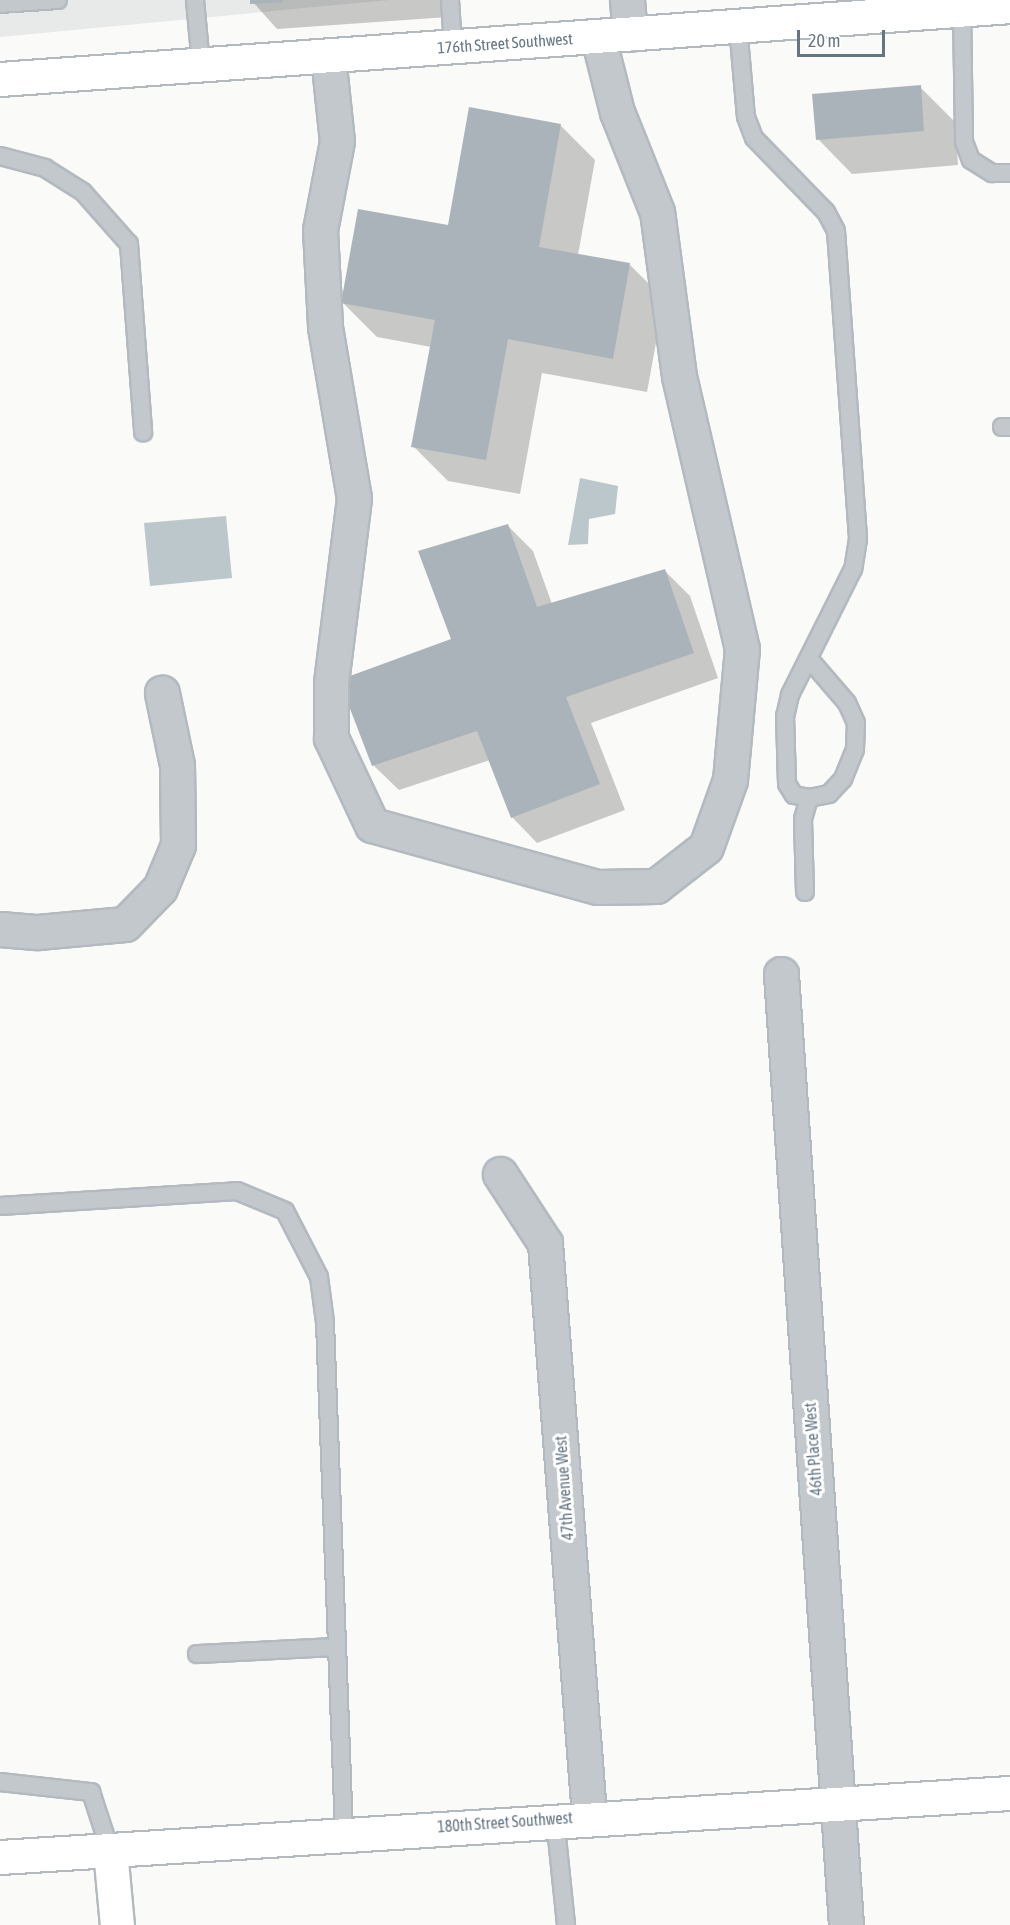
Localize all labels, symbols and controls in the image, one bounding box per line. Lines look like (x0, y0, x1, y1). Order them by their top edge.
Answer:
scale bar (800, 18, 888, 56)
street label: 176th Street Southwest (437, 29, 573, 57)
text: 20 m (808, 30, 840, 51)
street label: 46th Place West (800, 1402, 826, 1496)
street label: 47th Avenue West (551, 1435, 577, 1541)
street label: 180th Street Southwest (437, 1808, 573, 1836)

